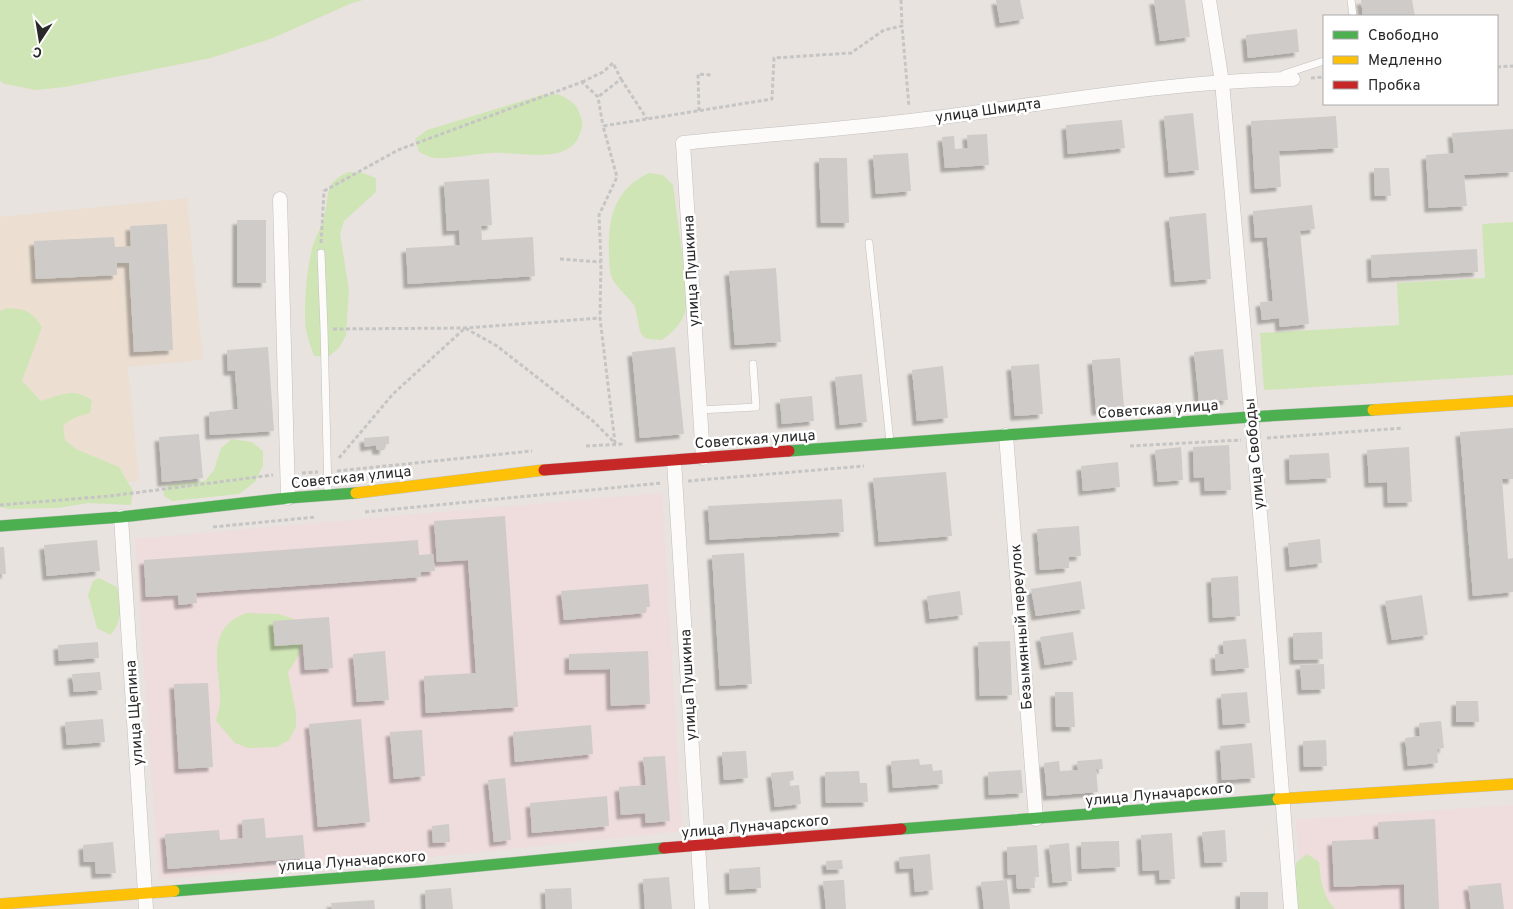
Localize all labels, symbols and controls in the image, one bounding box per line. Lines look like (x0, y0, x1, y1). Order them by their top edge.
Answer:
north arrow (15, 15, 65, 65)
legend (1323, 15, 1498, 105)
text: Свободно (1368, 27, 1439, 46)
text: С (31, 42, 44, 60)
text: Медленно (1368, 52, 1442, 71)
text: Пробка (1368, 77, 1420, 96)
street label: улица Шмидта (934, 95, 1042, 128)
street label: улица Пушкина (680, 215, 705, 327)
street label: Советская улица (1097, 397, 1219, 424)
street label: улица Свободы (1241, 397, 1270, 510)
street label: Советская улица (694, 427, 816, 454)
street label: Советская улица (290, 463, 412, 494)
street label: Безымянный переулок (1007, 543, 1038, 710)
street label: улица Пушкина (677, 629, 702, 741)
street label: улица Щепина (122, 659, 149, 766)
street label: улица Луначарского (1085, 780, 1234, 811)
street label: улица Луначарского (681, 812, 830, 843)
street label: улица Луначарского (278, 848, 426, 877)

